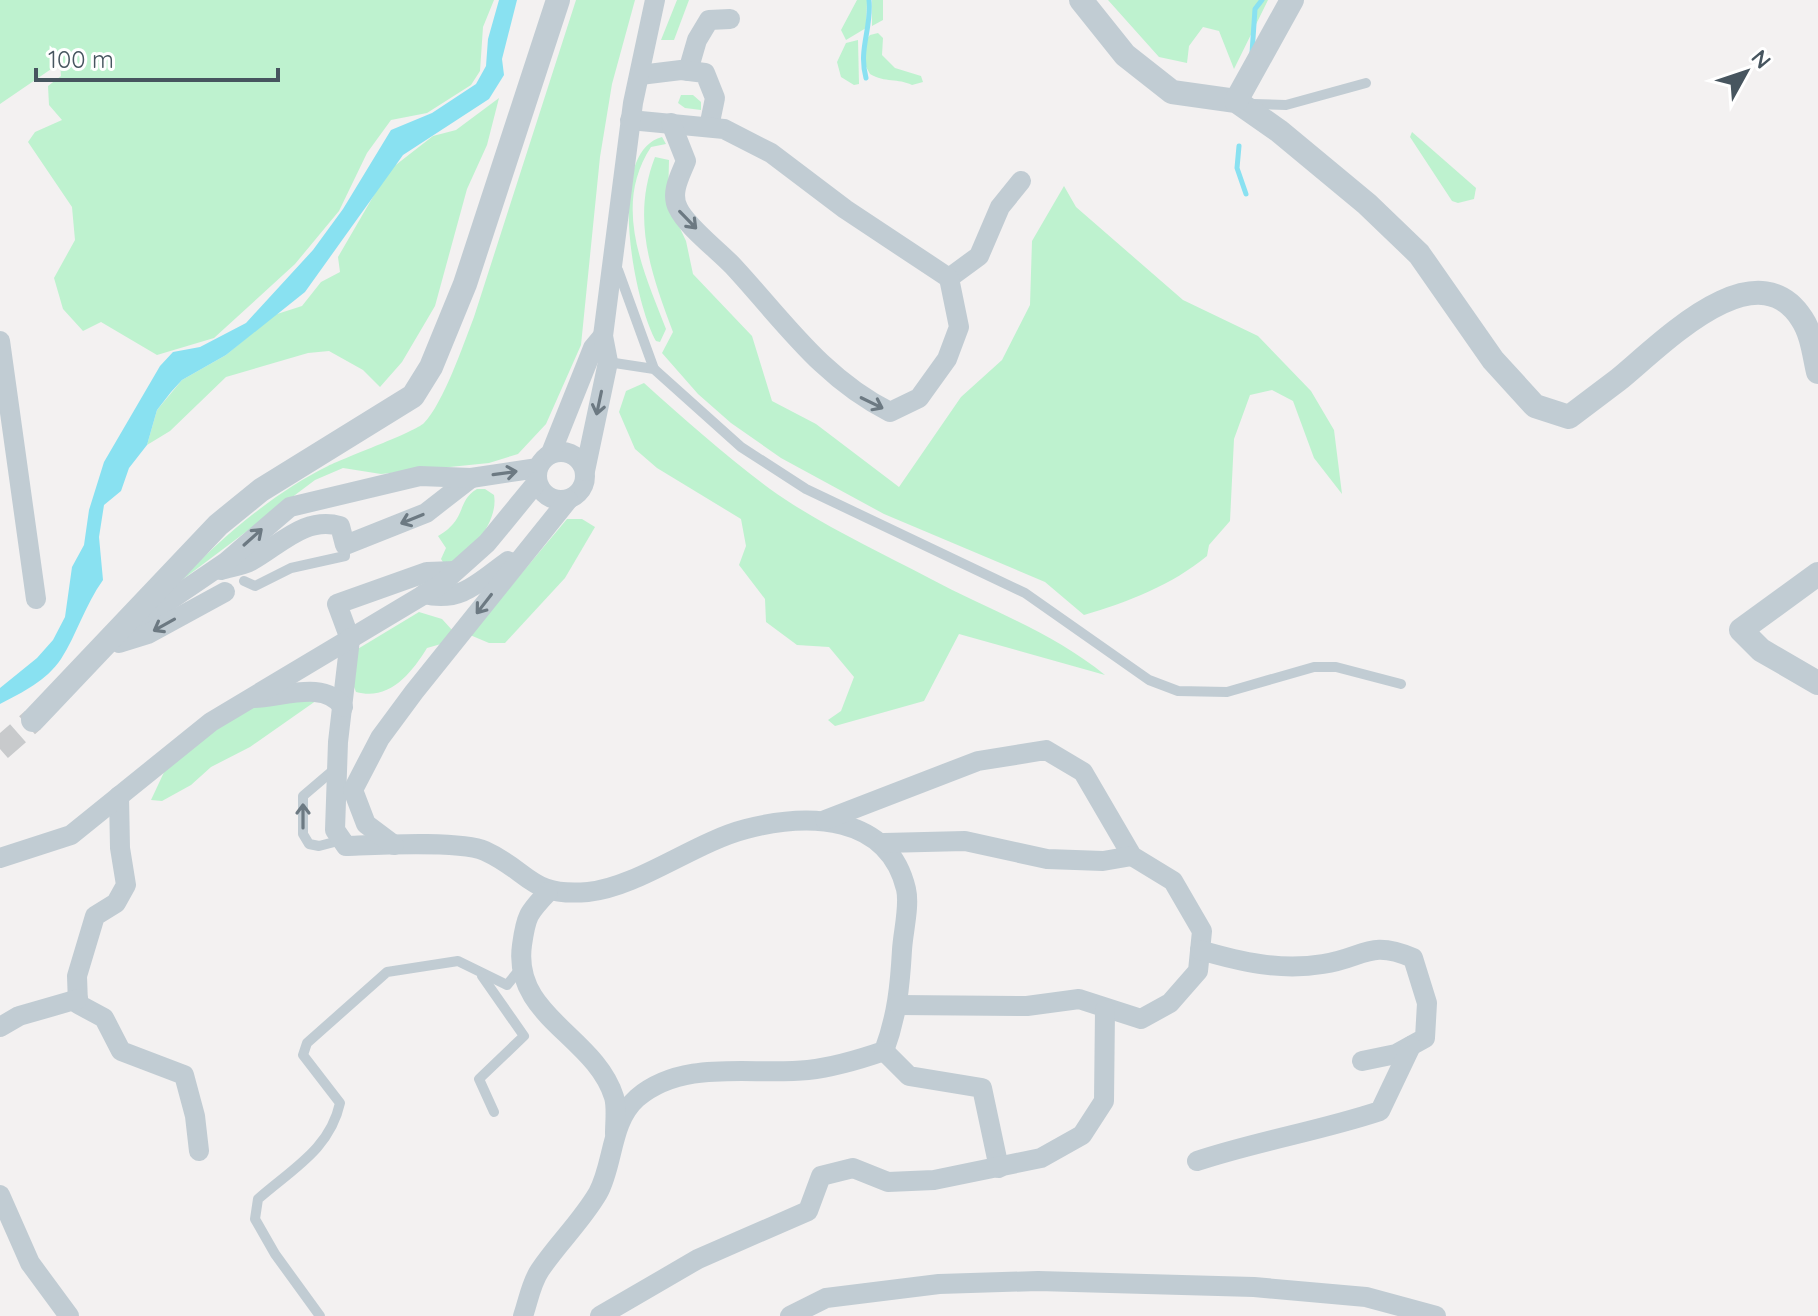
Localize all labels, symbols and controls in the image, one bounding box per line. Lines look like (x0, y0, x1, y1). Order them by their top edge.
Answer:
scale bar (36, 32, 278, 82)
north arrow (1706, 32, 1786, 112)
text: 100 m (48, 44, 114, 74)
text: N (1745, 44, 1777, 74)
one-way arrow (679, 210, 698, 230)
one-way arrow (591, 390, 606, 416)
one-way arrow (859, 395, 883, 411)
one-way arrow (492, 465, 517, 480)
one-way arrow (400, 512, 425, 527)
one-way arrow (243, 528, 263, 547)
one-way arrow (475, 593, 492, 614)
one-way arrow (153, 618, 177, 633)
one-way arrow (295, 803, 311, 830)

